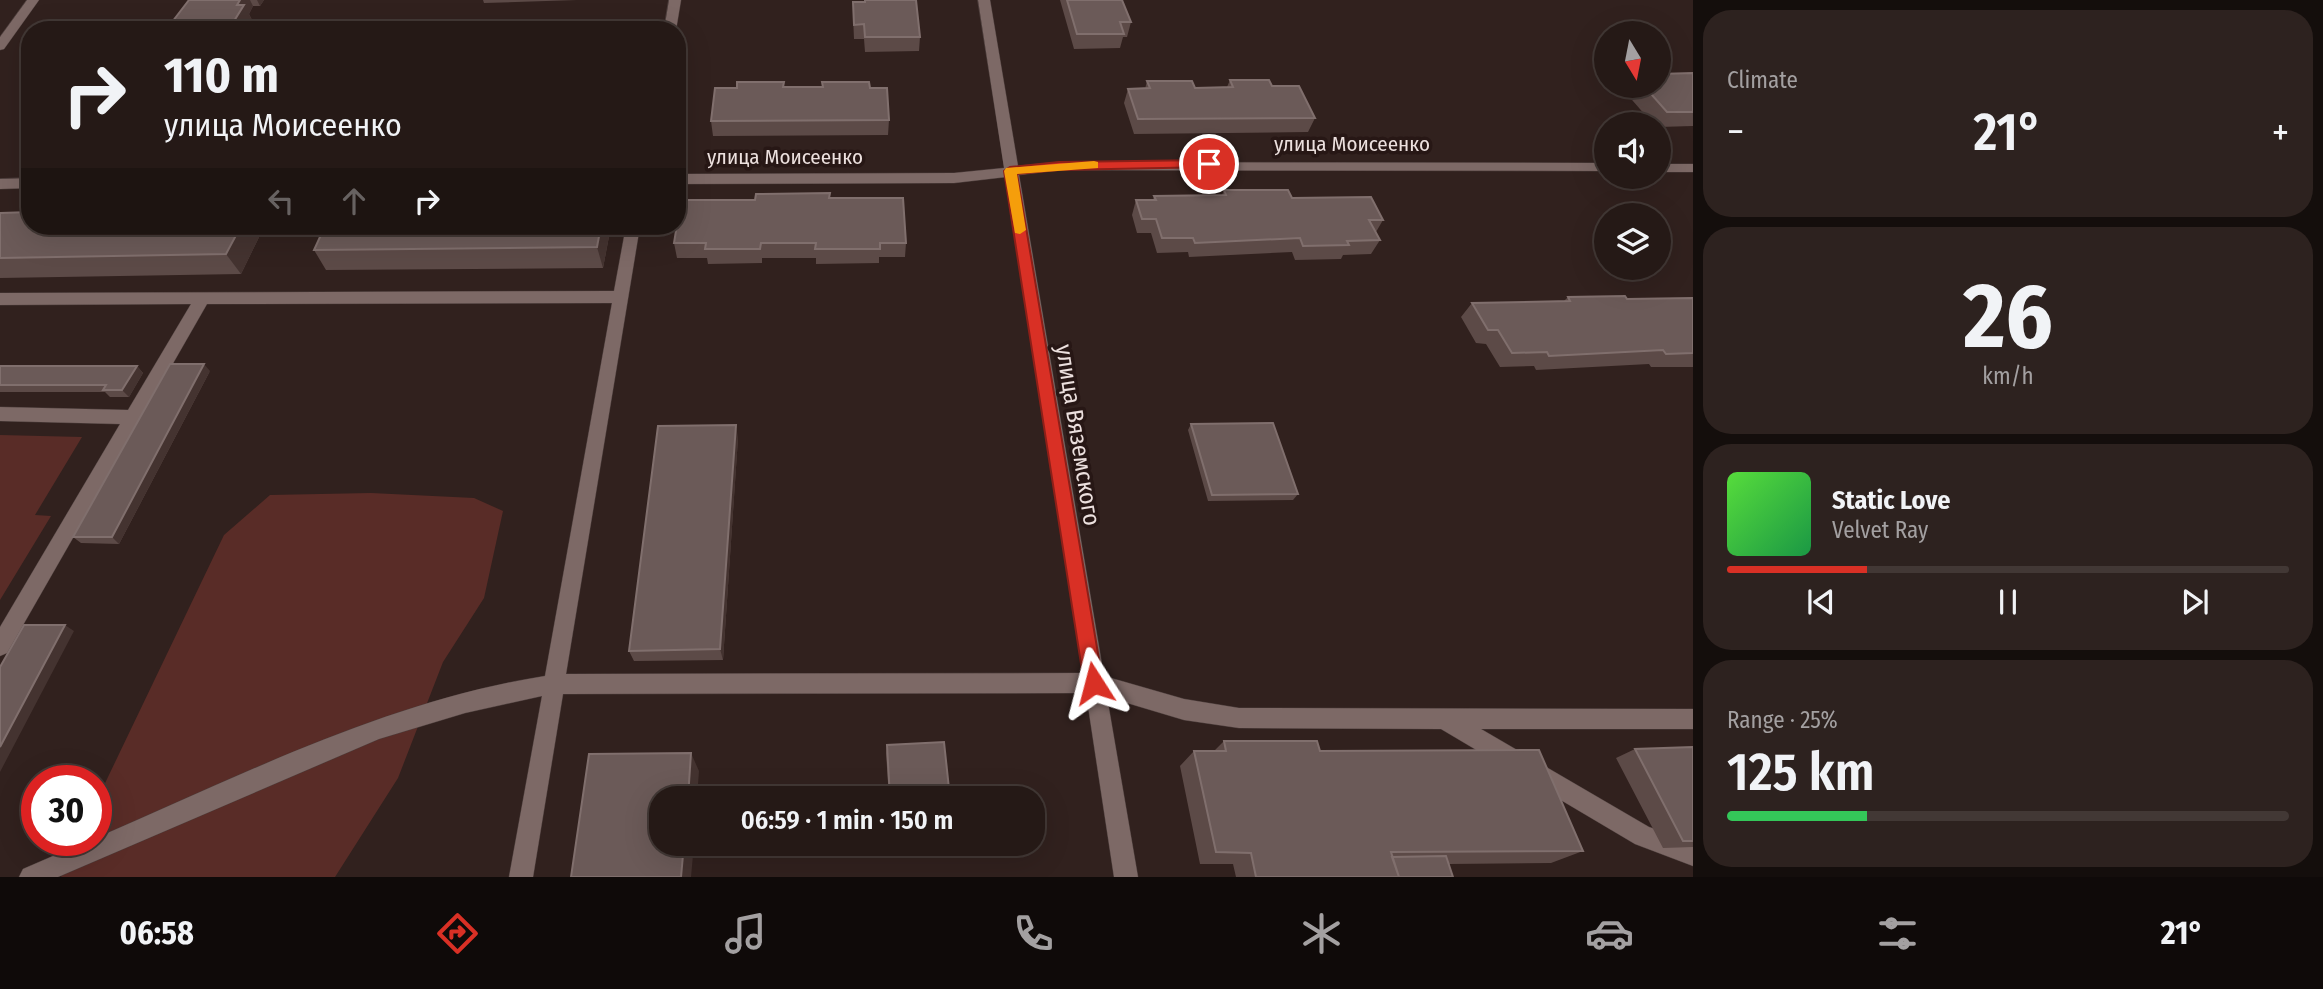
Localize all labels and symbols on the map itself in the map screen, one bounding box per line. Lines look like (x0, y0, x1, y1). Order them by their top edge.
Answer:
north arrow (1594, 21, 1671, 98)
street label: улица Моисеенко (1274, 131, 1430, 157)
pin (1179, 134, 1239, 194)
street label: улица Моисеенко (707, 144, 863, 170)
street label: улица Вяземского (1050, 342, 1106, 528)
position arrow (1057, 646, 1131, 720)
speed limit sign: 30 (21, 765, 112, 856)

